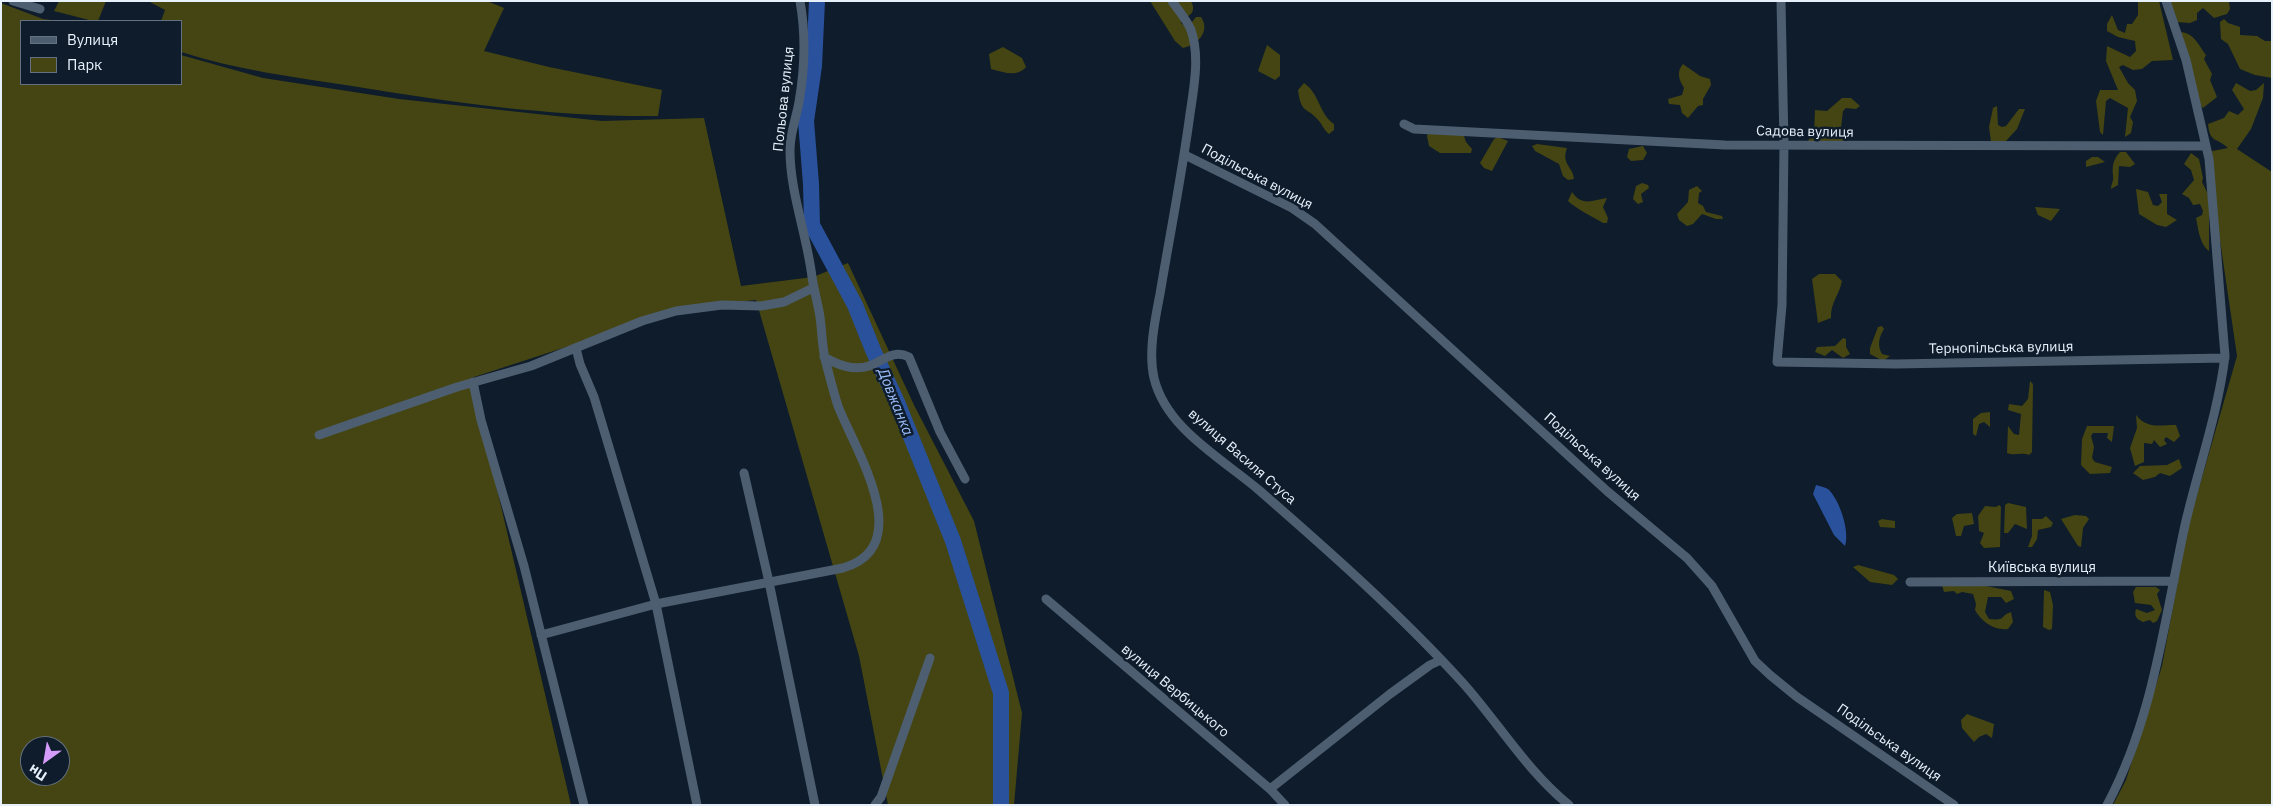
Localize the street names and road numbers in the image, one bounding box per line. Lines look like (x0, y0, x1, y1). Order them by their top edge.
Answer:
street label: Польова вулиця (770, 46, 798, 152)
street label: Садова вулиця (1756, 123, 1854, 141)
street label: Подільська вулиця (1198, 141, 1316, 213)
street label: Тернопільська вулиця (1928, 338, 2074, 358)
street label: вулиця Василя Стуса (1185, 406, 1299, 508)
street label: Подільська вулиця (1540, 409, 1644, 505)
street label: Київська вулиця (1988, 560, 2096, 576)
street label: вулиця Вербицького (1118, 641, 1232, 741)
street label: Подільська вулиця (1834, 701, 1944, 785)

